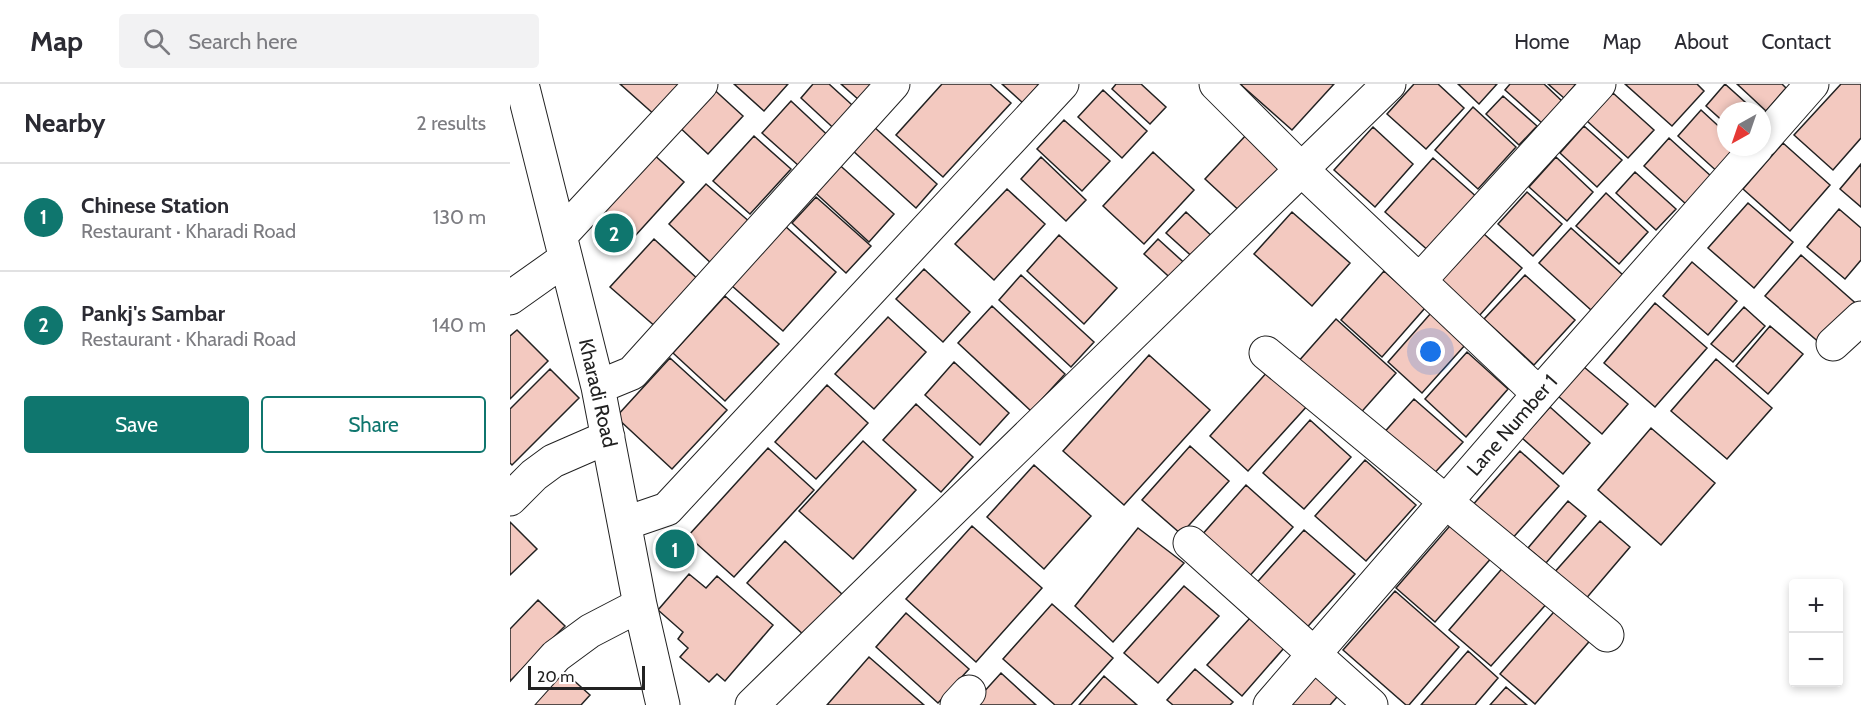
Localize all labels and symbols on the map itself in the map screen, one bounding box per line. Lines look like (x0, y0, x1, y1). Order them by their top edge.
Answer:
north arrow (1717, 102, 1771, 156)
pin: 2 (594, 210, 634, 256)
street label: Kharadi Road (574, 336, 622, 450)
your location (1416, 337, 1445, 366)
street label: Lane Number 1 (1462, 370, 1562, 480)
pin: 1 (656, 526, 694, 572)
scale bar (528, 663, 645, 690)

